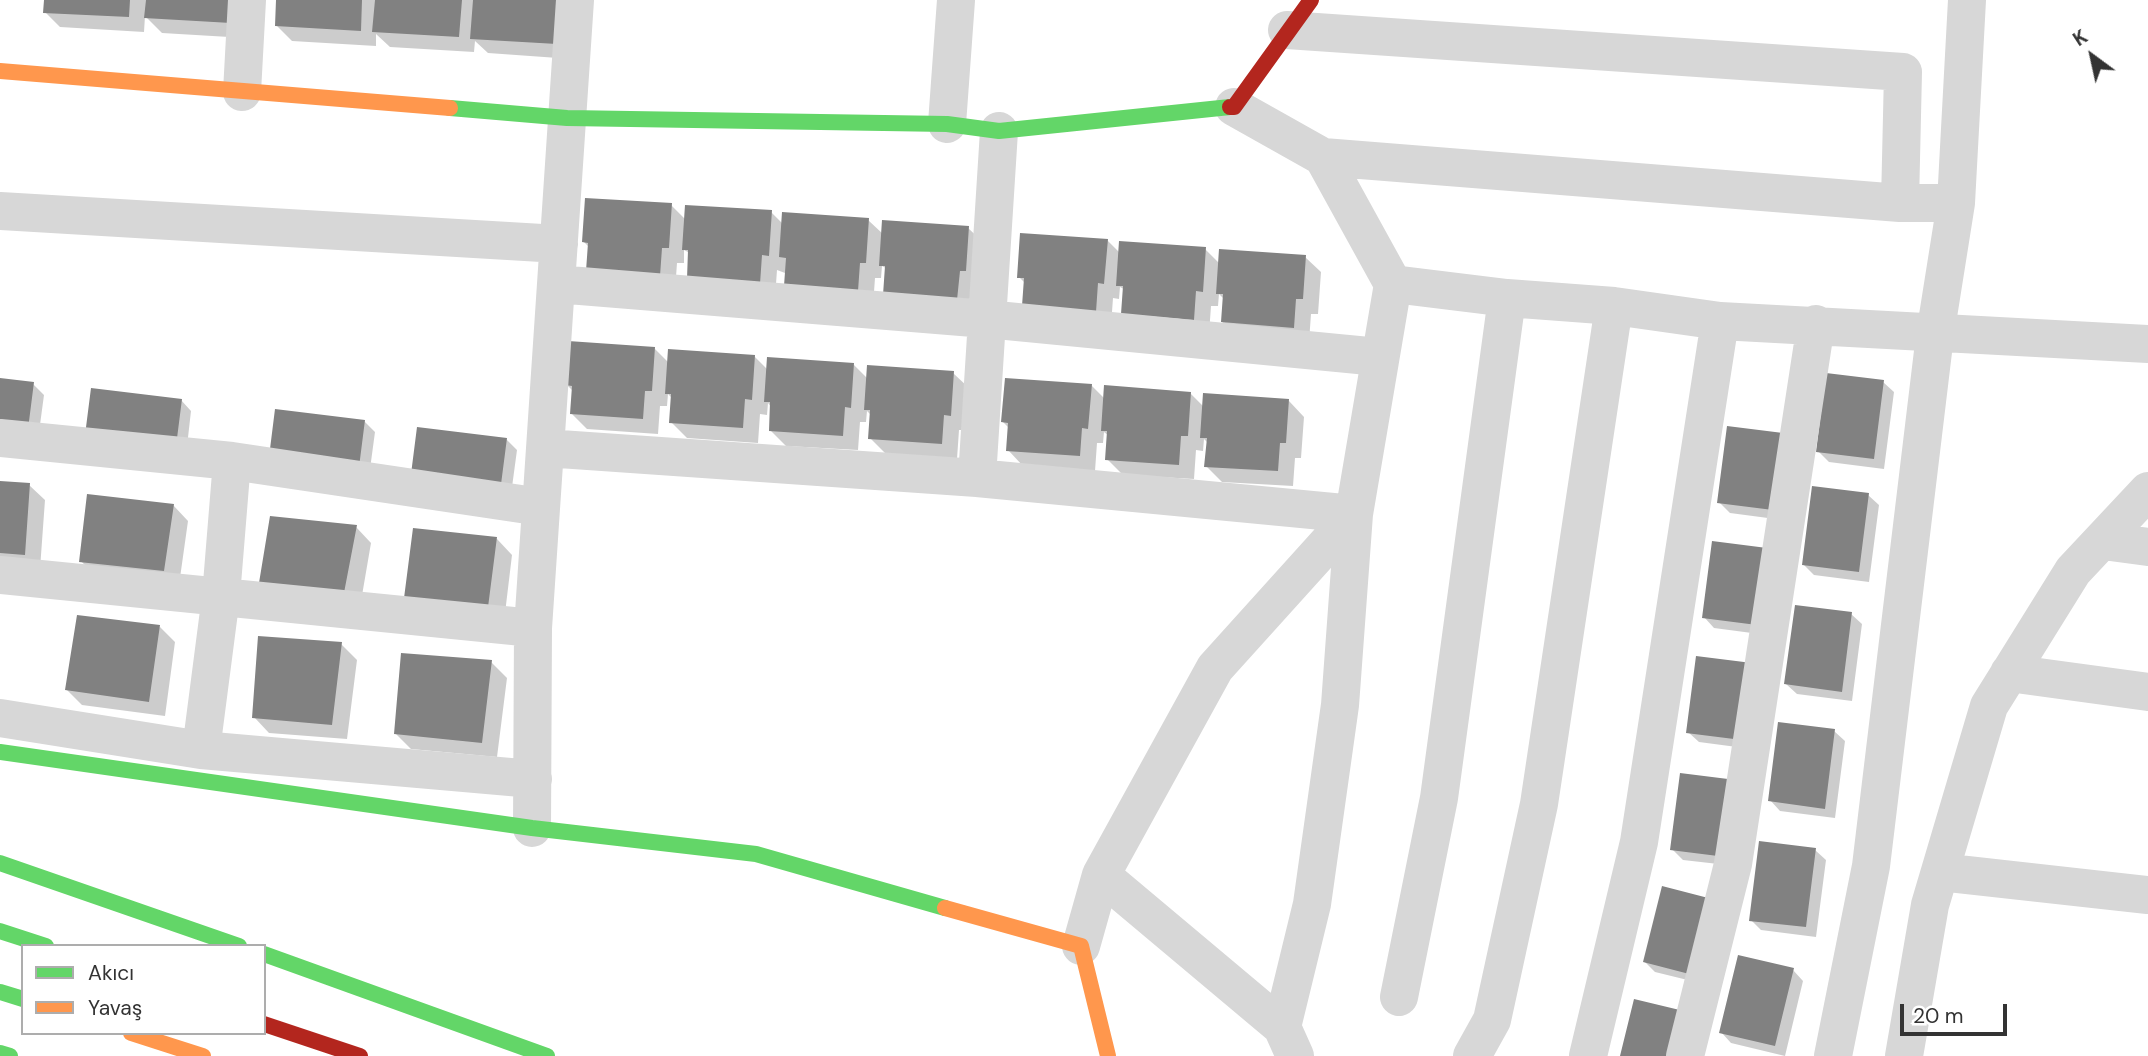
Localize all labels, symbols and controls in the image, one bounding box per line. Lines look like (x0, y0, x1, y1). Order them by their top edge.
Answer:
north arrow (2057, 21, 2127, 91)
text: K (2068, 24, 2092, 52)
legend (21, 944, 266, 1035)
text: Akıcı (88, 959, 134, 987)
scale bar (1903, 990, 2010, 1034)
text: Yavaş (88, 994, 142, 1022)
text: 20 m (1913, 1002, 1964, 1030)

